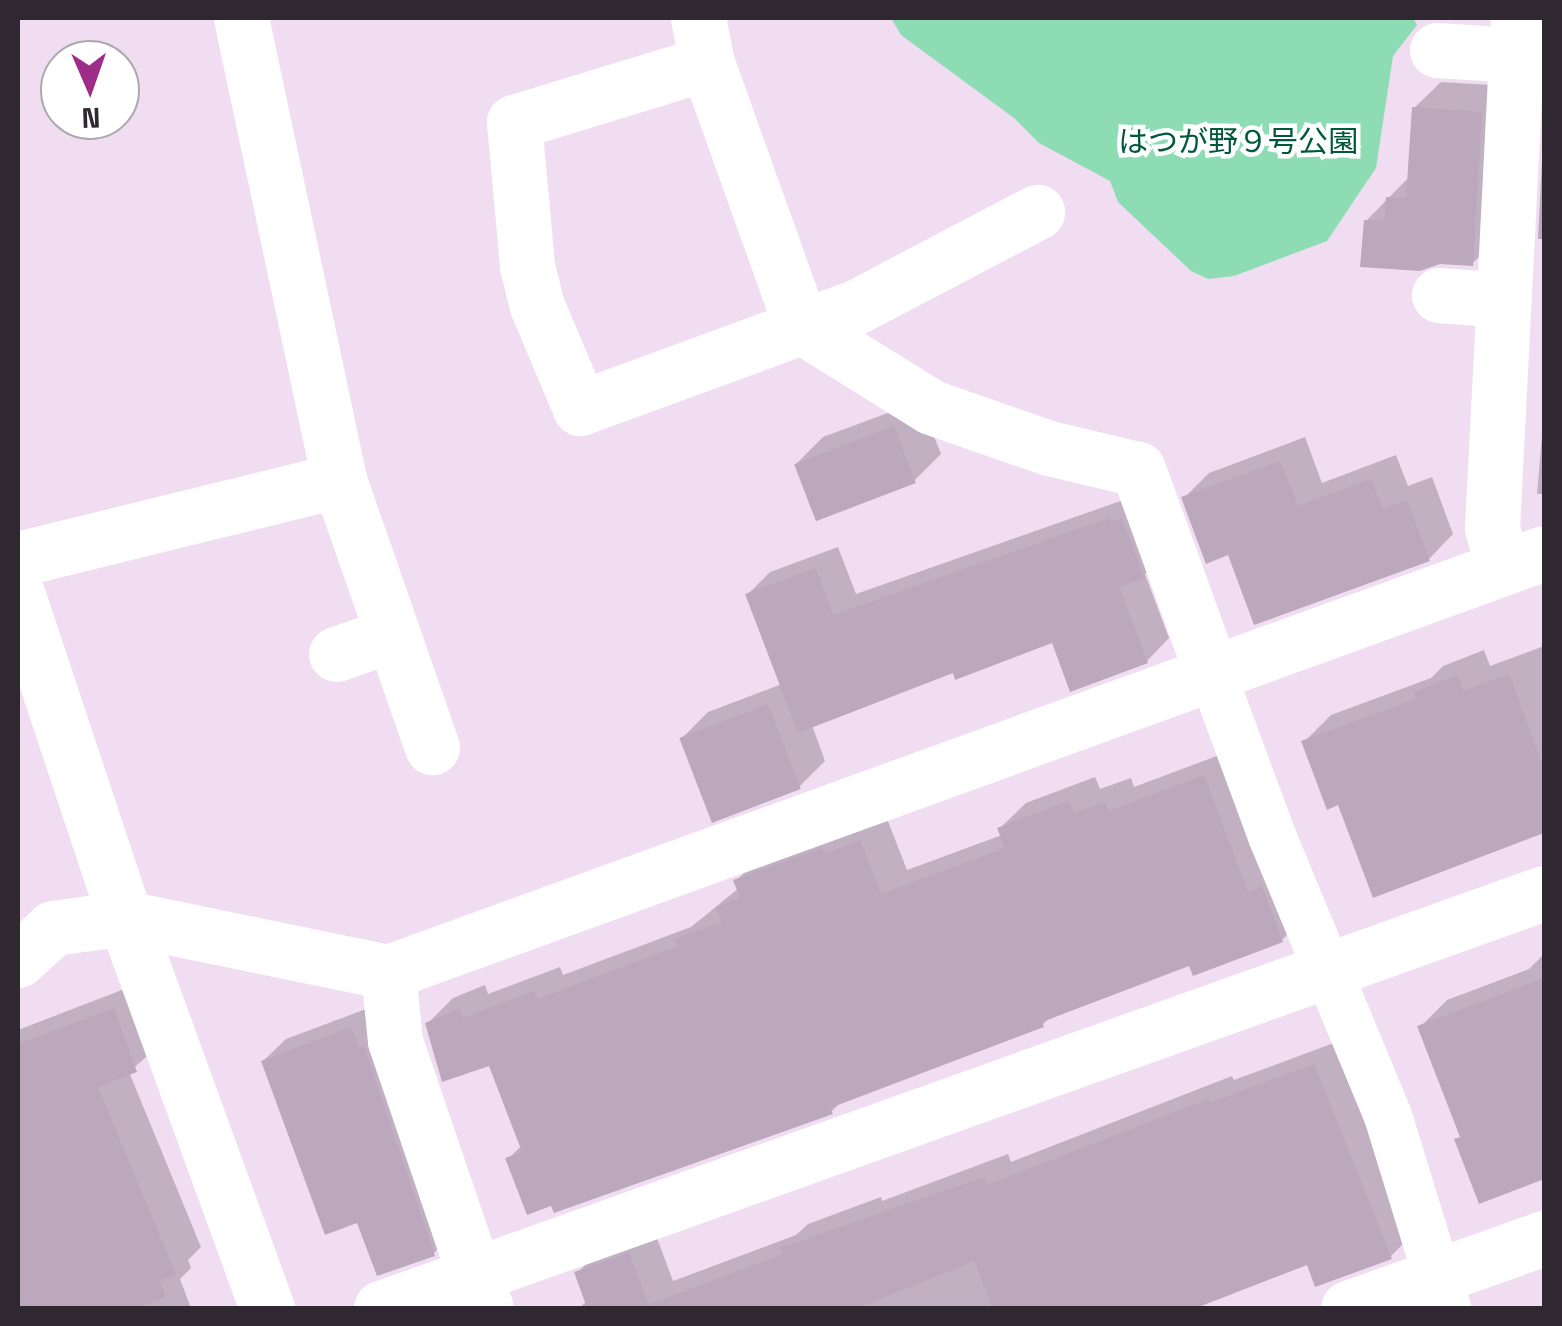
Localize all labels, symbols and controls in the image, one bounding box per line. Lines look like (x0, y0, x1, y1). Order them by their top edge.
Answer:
north arrow (40, 40, 140, 140)
text: N (81, 100, 101, 136)
park label: はつが野９号公園 (1118, 124, 1358, 160)

